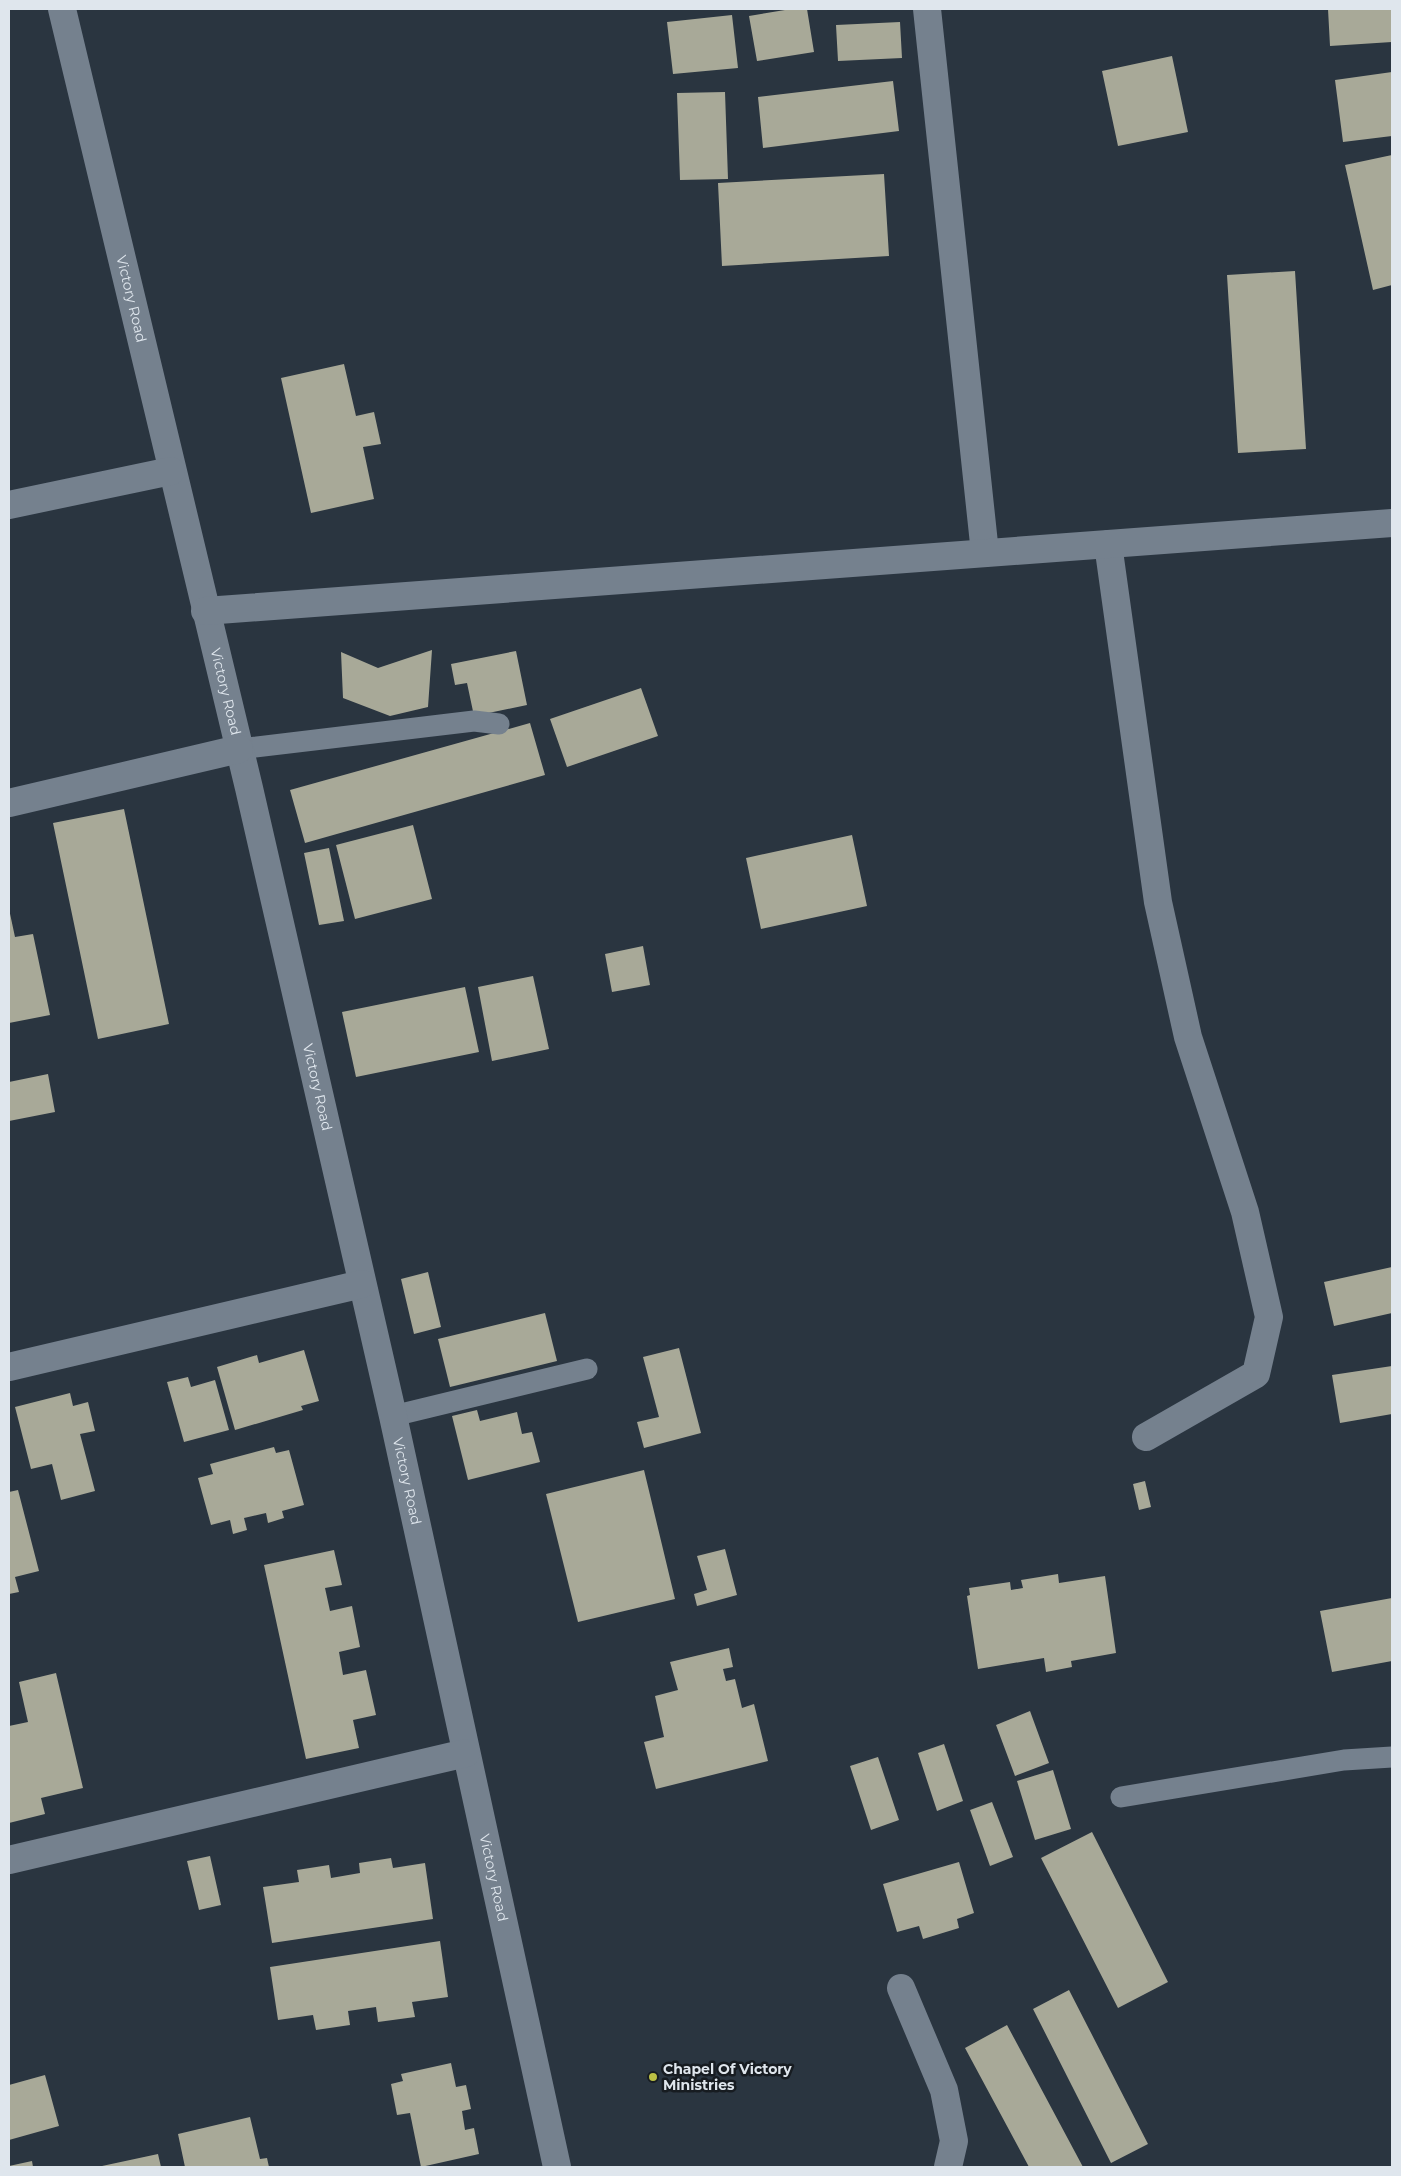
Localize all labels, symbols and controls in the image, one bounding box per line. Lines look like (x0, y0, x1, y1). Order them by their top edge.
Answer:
street label: Victory Road (112, 253, 151, 344)
street label: Victory Road (207, 646, 245, 737)
street label: Victory Road (299, 1042, 336, 1132)
street label: Victory Road (389, 1436, 425, 1526)
street label: Victory Road (476, 1832, 512, 1923)
place label: Chapel Of Victory Ministries (663, 2060, 792, 2094)
marker: Chapel Of Victory Ministries (647, 2071, 659, 2083)

